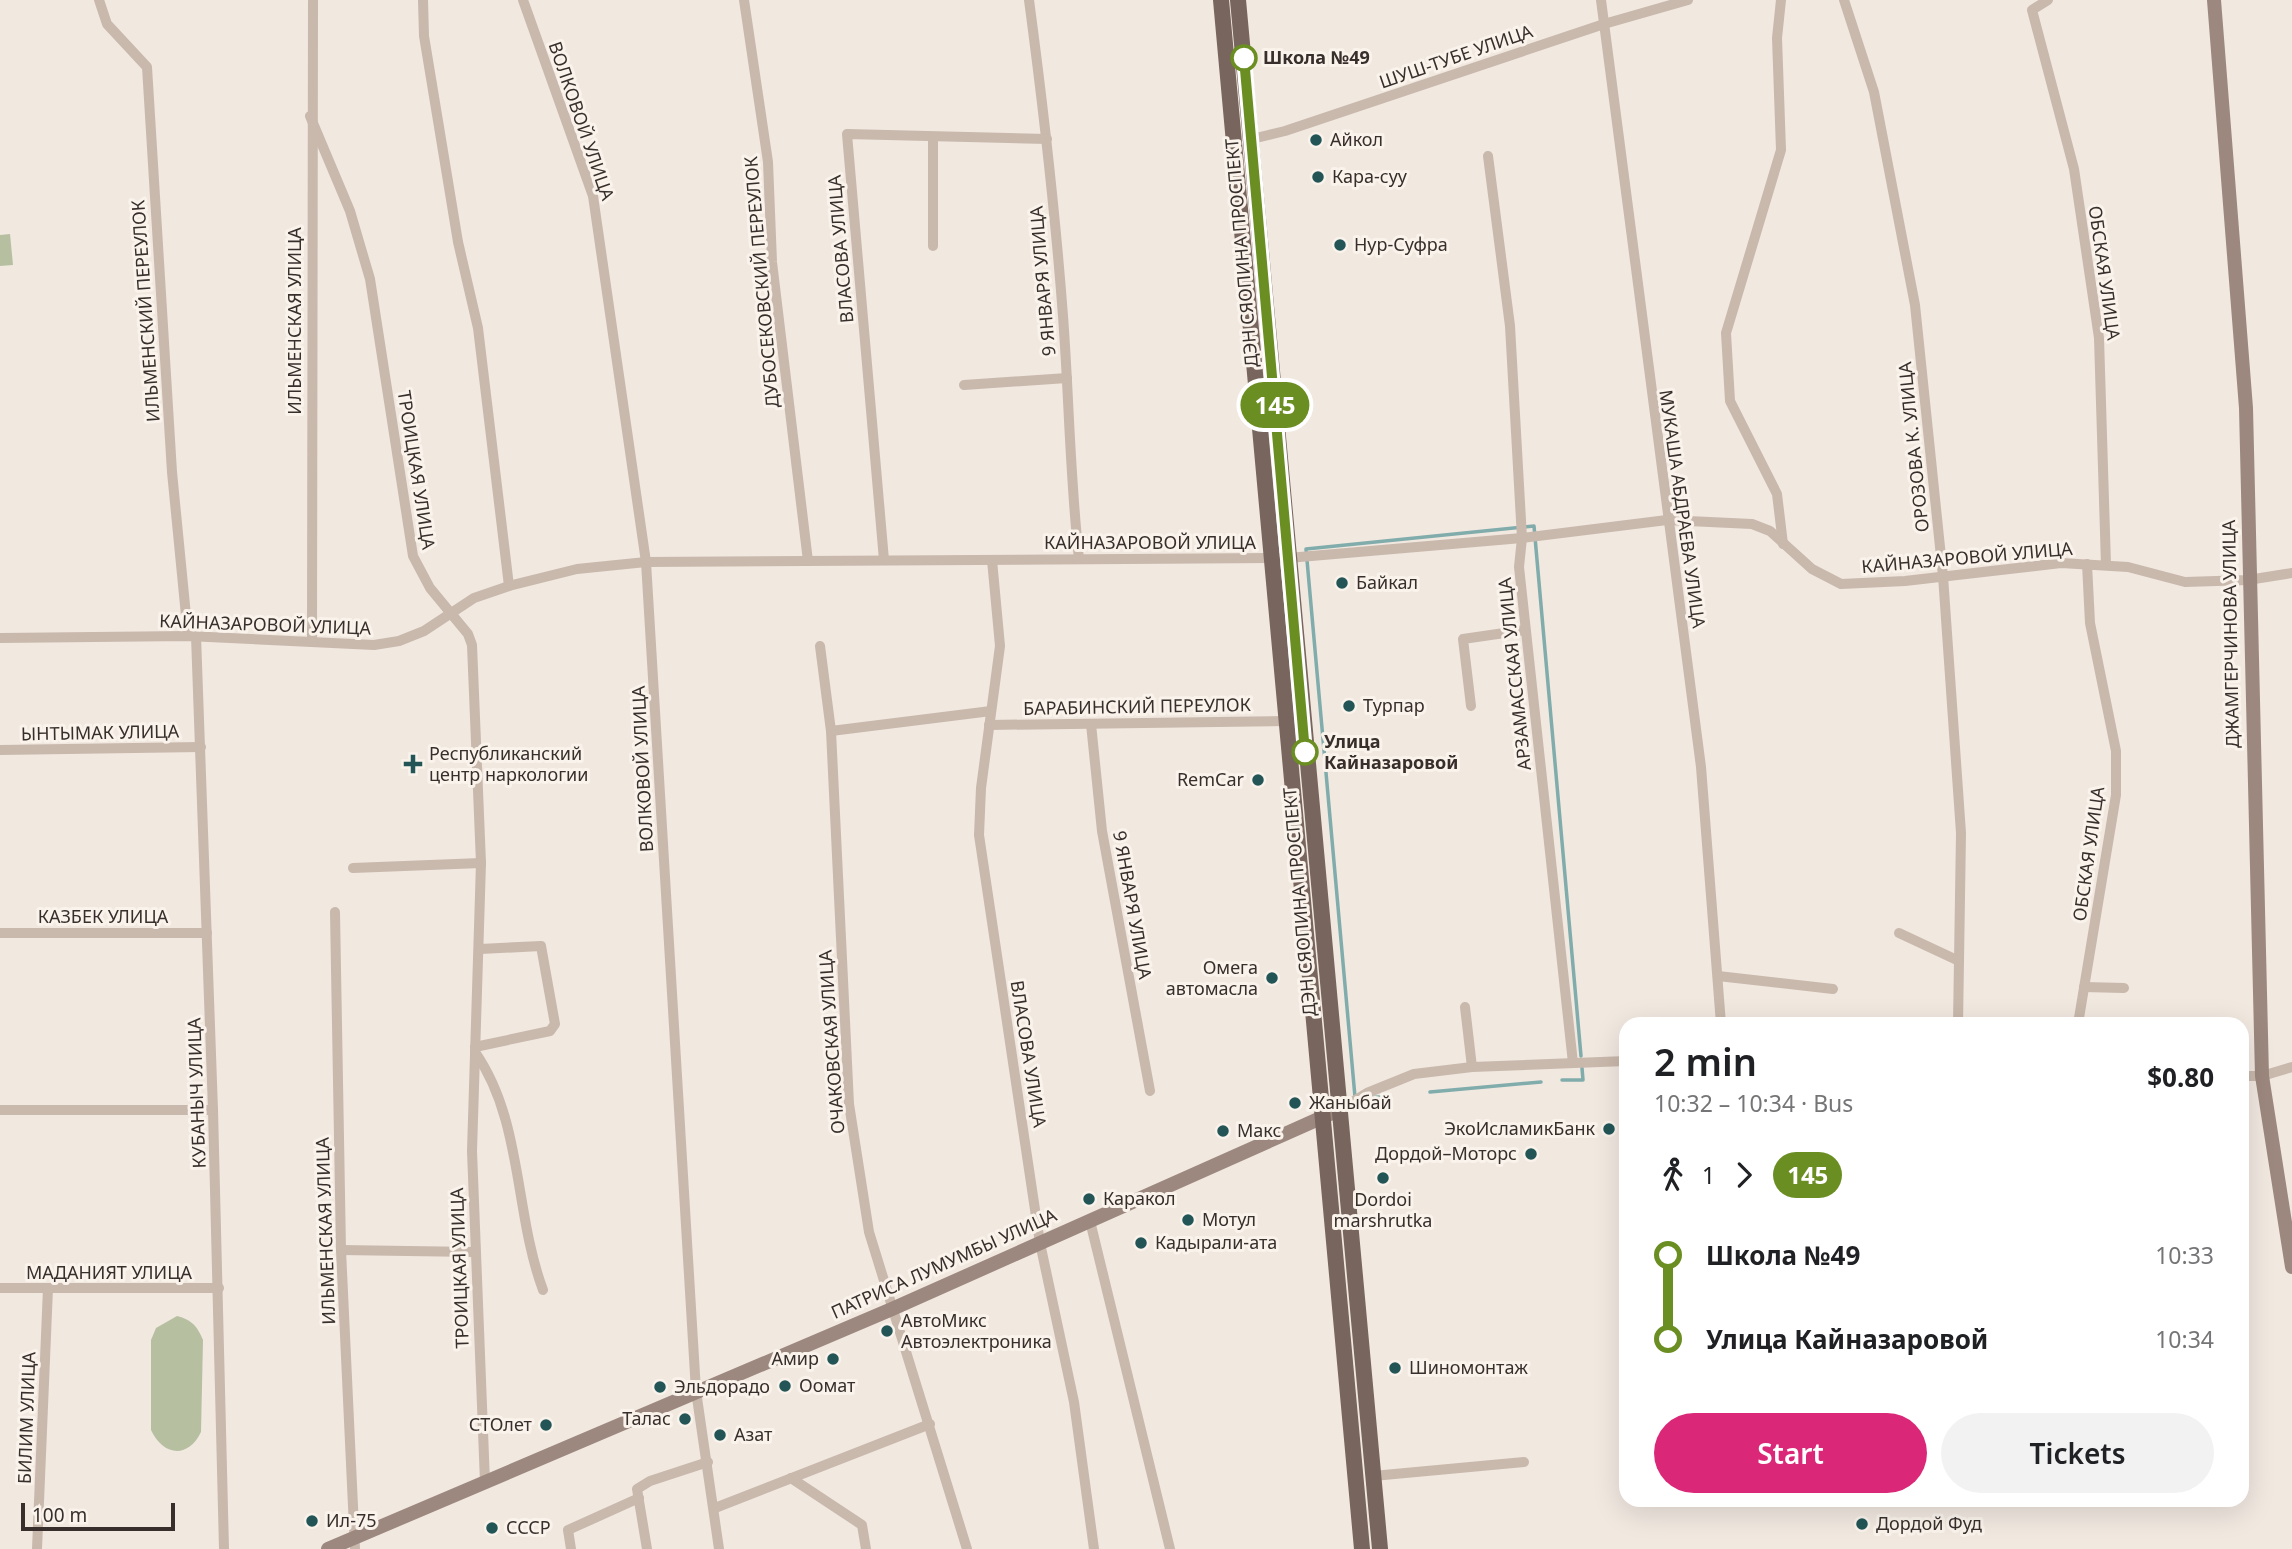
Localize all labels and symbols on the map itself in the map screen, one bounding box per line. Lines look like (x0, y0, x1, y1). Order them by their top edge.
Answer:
street label: ШУШ-ТУБЕ УЛИЦА (1376, 18, 1536, 94)
street label: ВОЛКОВОЙ УЛИЦА (543, 38, 621, 204)
marker: Школа №49 (1231, 45, 1257, 71)
place label: Школа №49 (1263, 45, 1370, 69)
place label: Айкол (1330, 127, 1383, 151)
marker: Айкол (1308, 132, 1324, 148)
street label: ДЭН СЯОПИНА ПРОСПЕКТ (1219, 138, 1263, 369)
street label: ДУБОСЕКОВСКИЙ ПЕРЕУЛОК (738, 155, 784, 409)
place label: Кара-суу (1332, 164, 1408, 188)
marker: Кара-суу (1310, 169, 1326, 185)
street label: ВЛАСОВА УЛИЦА (822, 174, 858, 324)
street label: ИЛЬМЕНСКИЙ ПЕРЕУЛОК (125, 198, 165, 423)
street label: ОБСКАЯ УЛИЦА (2084, 204, 2126, 342)
street label: 9 ЯНВАРЯ УЛИЦА (1023, 205, 1061, 357)
street label: ИЛЬМЕНСКАЯ УЛИЦА (282, 227, 306, 415)
place label: Нур-Суфра (1354, 232, 1448, 256)
marker: Нур-Суфра (1332, 237, 1348, 253)
street label: ОРОЗОВА К. УЛИЦА (1892, 360, 1934, 534)
line badge: 145 (1235, 382, 1315, 428)
street label: МУКАША АБДРАЕВА УЛИЦА (1654, 388, 1712, 630)
street label: ТРОИЦКАЯ УЛИЦА (393, 389, 442, 552)
street label: ДЖАМГЕРЧИНОВА УЛИЦА (2216, 519, 2244, 748)
street label: КАЙНАЗАРОВОЙ УЛИЦА (1044, 530, 1256, 554)
street label: КАЙНАЗАРОВОЙ УЛИЦА (1860, 536, 2074, 578)
place label: Байкал (1356, 570, 1418, 594)
marker: Байкал (1334, 575, 1350, 591)
street label: АРЗАМАССКАЯ УЛИЦА (1492, 576, 1536, 772)
street label: КАЙНАЗАРОВОЙ УЛИЦА (159, 608, 372, 640)
street label: ВОЛКОВОЙ УЛИЦА (626, 685, 658, 853)
street label: БАРАБИНСКИЙ ПЕРЕУЛОК (1023, 692, 1252, 720)
place label: Турпар (1363, 693, 1425, 717)
marker: Турпар (1341, 698, 1357, 714)
street label: ЫНТЫМАК УЛИЦА (21, 719, 180, 745)
place label: Улица Кайназаровой (1324, 729, 1458, 774)
marker: Улица Кайназаровой (1292, 739, 1318, 765)
place label: Республиканский центр наркологии (429, 741, 588, 786)
marker: Республиканский центр наркологии (403, 754, 423, 774)
place label: RemCar (1177, 767, 1245, 791)
marker: RemCar (1250, 772, 1266, 788)
street label: ОБСКАЯ УЛИЦА (2067, 785, 2109, 923)
street label: ДЭН СЯОПИНА ПРОСПЕКТ (1277, 787, 1321, 1018)
street label: 9 ЯНВАРЯ УЛИЦА (1108, 829, 1158, 982)
street label: КАЗБЕК УЛИЦА (38, 904, 169, 928)
street label: ОЧАКОВСКАЯ УЛИЦА (813, 949, 849, 1135)
place label: Омега автомасла (1166, 955, 1258, 1000)
marker: Омега автомасла (1264, 970, 1280, 986)
street label: ВЛАСОВА УЛИЦА (1006, 979, 1053, 1130)
street label: КУБАНЫЧ УЛИЦА (181, 1017, 211, 1169)
place label: Жаныбай (1309, 1090, 1392, 1114)
marker: Жаныбай (1287, 1095, 1303, 1111)
place label: ЭкоИсламикБанк (1444, 1116, 1595, 1140)
place label: Макс (1237, 1118, 1282, 1142)
marker: ЭкоИсламикБанк (1601, 1121, 1617, 1137)
marker: Макс (1215, 1123, 1231, 1139)
street label: ИЛЬМЕНСКАЯ УЛИЦА (310, 1136, 340, 1325)
place label: Дордой–Моторс (1375, 1141, 1517, 1165)
marker: Дордой–Моторс (1523, 1146, 1539, 1162)
marker: Dordoi marshrutka (1375, 1170, 1391, 1186)
place label: Каракол (1103, 1186, 1176, 1210)
street label: ТРОИЦКАЯ УЛИЦА (444, 1187, 474, 1349)
place label: Dordoi marshrutka (1334, 1187, 1432, 1232)
marker: Каракол (1081, 1191, 1097, 1207)
street label: ПАТРИСА ЛУМУМБЫ УЛИЦА (827, 1202, 1061, 1324)
place label: Мотул (1202, 1207, 1256, 1231)
marker: Мотул (1180, 1212, 1196, 1228)
place label: Кадырали-ата (1155, 1230, 1277, 1254)
marker: Кадырали-ата (1133, 1235, 1149, 1251)
street label: МАДАНИЯТ УЛИЦА (26, 1260, 193, 1284)
place label: АвтоМикс Автоэлектроника (901, 1308, 1052, 1353)
marker: АвтоМикс Автоэлектроника (879, 1323, 895, 1339)
place label: Амир (772, 1346, 819, 1370)
street label: БИЛИМ УЛИЦА (12, 1351, 40, 1484)
marker: Амир (825, 1351, 841, 1367)
place label: Шиномонтаж (1409, 1355, 1528, 1379)
marker: Шиномонтаж (1387, 1360, 1403, 1376)
place label: Оомат (799, 1373, 856, 1397)
place label: Эльдорадо (674, 1374, 770, 1398)
marker: Оомат (777, 1378, 793, 1394)
marker: Эльдорадо (652, 1379, 668, 1395)
place label: Талас (622, 1406, 671, 1430)
marker: Талас (677, 1411, 693, 1427)
place label: СТОлет (469, 1412, 533, 1436)
marker: СТОлет (538, 1417, 554, 1433)
place label: Азат (734, 1422, 773, 1446)
marker: Азат (712, 1427, 728, 1443)
scale bar (21, 1500, 175, 1532)
place label: Ил-75 (326, 1508, 377, 1532)
place label: Дордой Фуд (1876, 1511, 1982, 1535)
marker: Ил-75 (304, 1513, 320, 1529)
place label: СССР (506, 1515, 551, 1539)
marker: Дордой Фуд (1854, 1516, 1870, 1532)
marker: СССР (484, 1520, 500, 1536)

